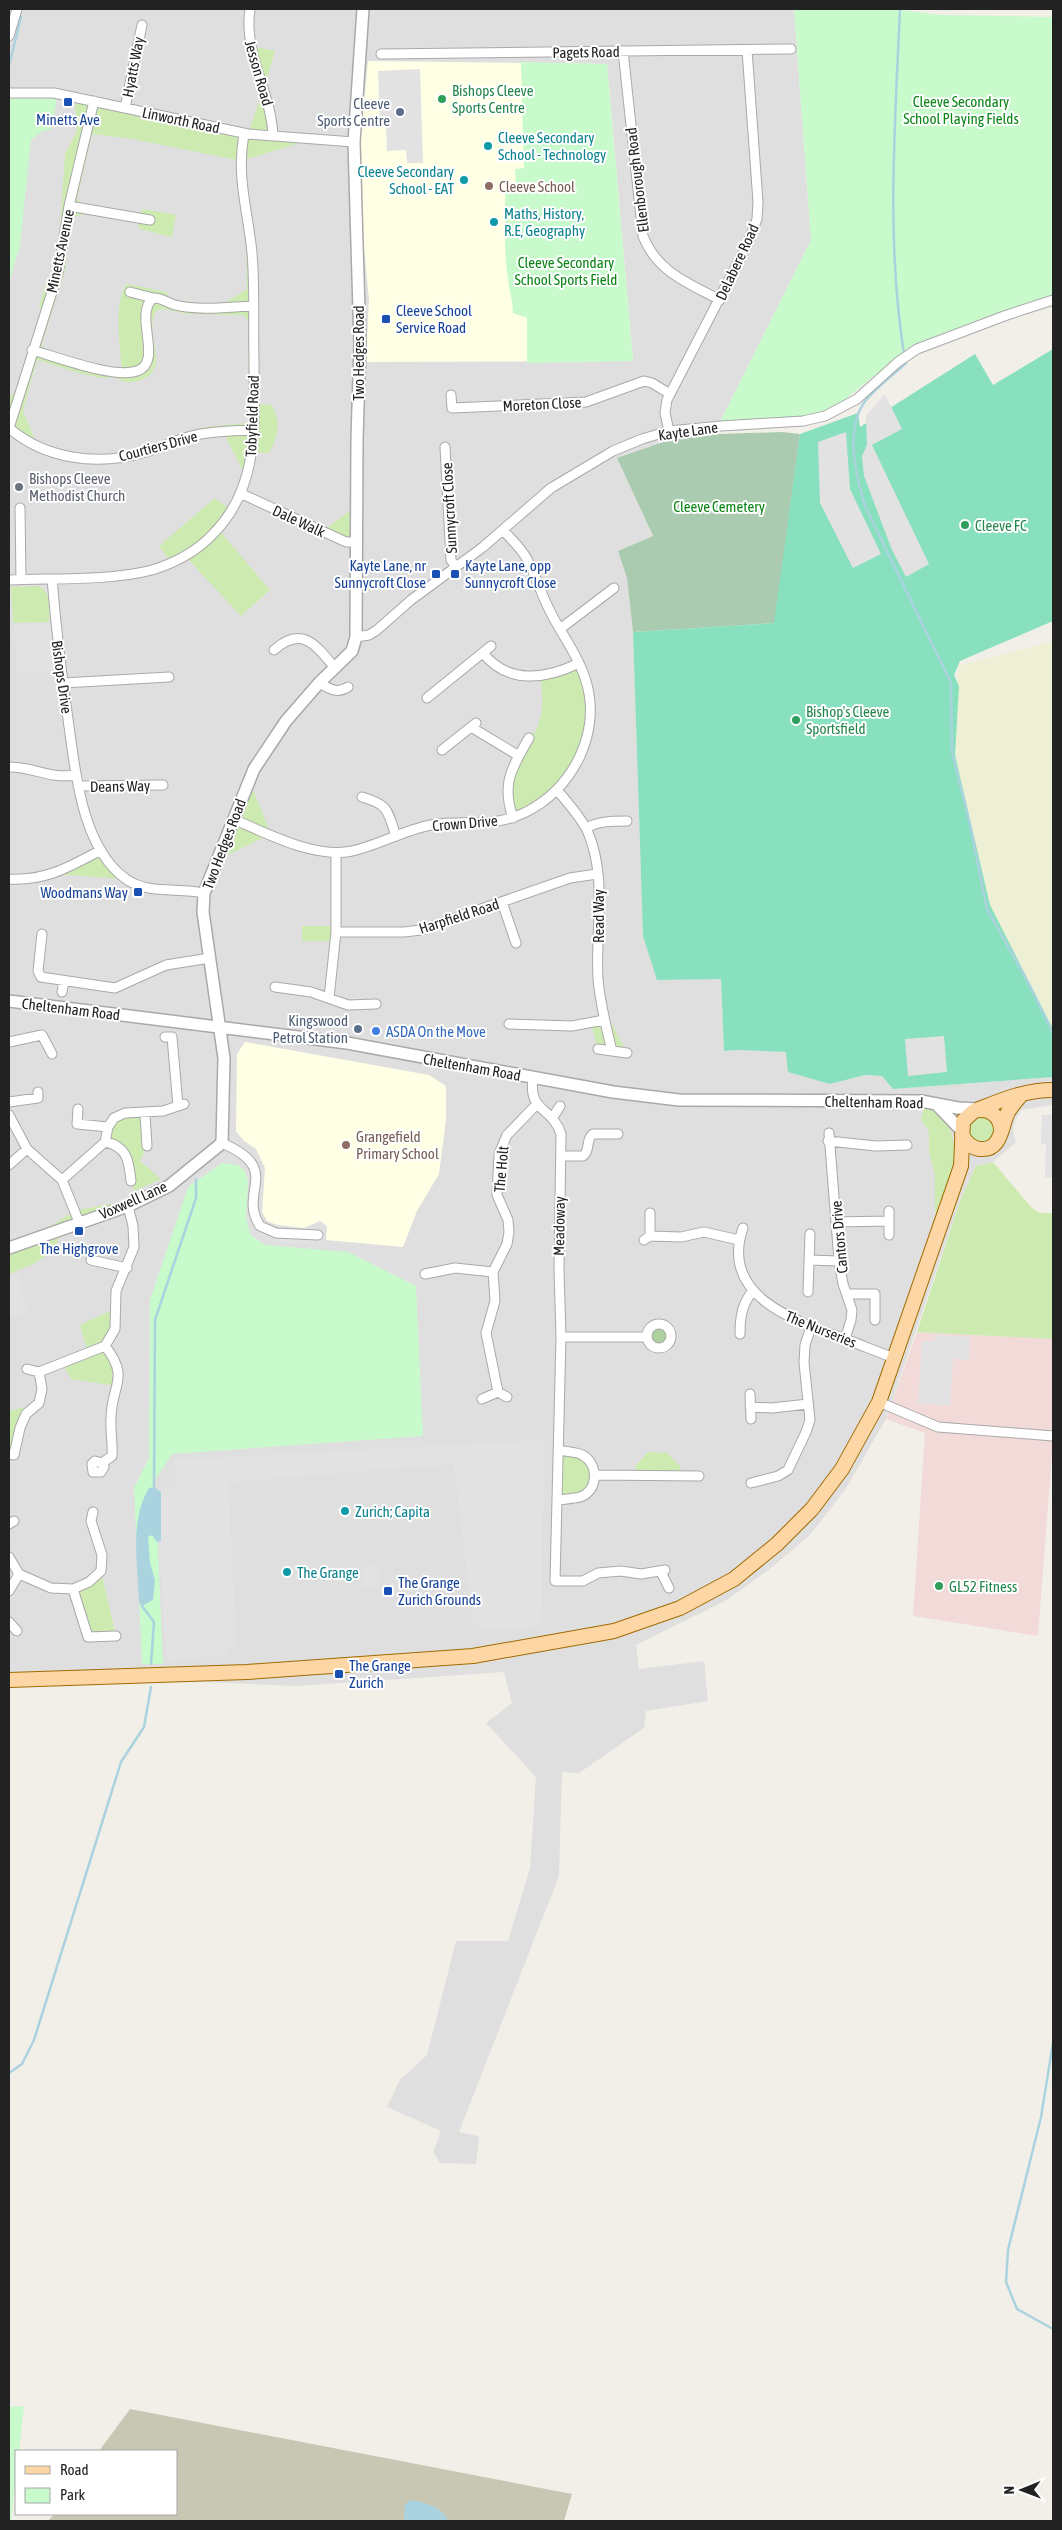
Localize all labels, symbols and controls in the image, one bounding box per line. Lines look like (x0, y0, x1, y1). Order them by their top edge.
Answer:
street label: Hyatts Way (119, 35, 147, 99)
street label: Jesson Road (242, 38, 276, 108)
street label: Pagets Road (552, 43, 620, 61)
place label: Bishops Cleeve Sports Centre (452, 82, 534, 116)
marker: Bishops Cleeve Sports Centre (436, 93, 448, 105)
park label: Cleeve Secondary School Playing Fields (903, 93, 1019, 127)
place label: Cleeve Sports Centre (317, 95, 390, 129)
marker: Minetts Ave (62, 96, 74, 108)
street label: Linworth Road (141, 103, 221, 137)
marker: Cleeve Sports Centre (394, 106, 406, 118)
place label: Minetts Ave (36, 111, 100, 128)
street label: Ellenborough Road (622, 127, 652, 233)
place label: Cleeve Secondary School - Technology (498, 129, 606, 163)
marker: Cleeve Secondary School - Technology (482, 140, 494, 152)
place label: Cleeve Secondary School - EAT (358, 163, 454, 197)
marker: Cleeve Secondary School - EAT (458, 174, 470, 186)
place label: Cleeve School (499, 178, 575, 195)
marker: Cleeve School (483, 180, 495, 192)
place label: Maths, History, R.E, Geography (504, 205, 585, 239)
street label: Minetts Avenue (43, 207, 77, 294)
marker: Maths, History, R.E, Geography (488, 216, 500, 228)
street label: Delabere Road (712, 221, 762, 303)
park label: Cleeve Secondary School Sports Field (515, 254, 617, 288)
place label: Cleeve School Service Road (396, 302, 472, 336)
street label: Two Hedges Road (350, 305, 367, 401)
marker: Cleeve School Service Road (380, 313, 392, 325)
street label: Tobyfield Road (242, 375, 262, 457)
street label: Moreton Close (502, 393, 582, 415)
street label: Kayte Lane (657, 418, 719, 444)
street label: Courtiers Drive (117, 427, 199, 465)
street label: Sunnycroft Close (438, 462, 460, 554)
place label: Bishops Cleeve Methodist Church (29, 470, 125, 504)
marker: Bishops Cleeve Methodist Church (13, 481, 25, 493)
park label: Cleeve Cemetery (673, 498, 765, 515)
street label: Dale Walk (270, 501, 328, 541)
place label: Cleeve FC (975, 517, 1027, 534)
marker: Cleeve FC (959, 519, 971, 531)
place label: Kayte Lane, nr Sunnycroft Close (335, 557, 427, 591)
place label: Kayte Lane, opp Sunnycroft Close (465, 557, 557, 591)
marker: Kayte Lane, nr Sunnycroft Close (430, 568, 442, 580)
marker: Kayte Lane, opp Sunnycroft Close (449, 568, 461, 580)
street label: Bishops Drive (48, 639, 76, 715)
place label: Bishop's Cleeve Sportsfield (806, 703, 890, 737)
marker: Bishop's Cleeve Sportsfield (790, 714, 802, 726)
street label: Deans Way (90, 777, 150, 795)
street label: Two Hedges Road (199, 796, 249, 892)
street label: Crown Drive (432, 812, 499, 834)
place label: Woodmans Way (40, 884, 128, 901)
marker: Woodmans Way (132, 886, 144, 898)
street label: Read Way (590, 889, 607, 943)
street label: Harpfield Road (417, 895, 501, 937)
street label: Cheltenham Road (21, 995, 121, 1023)
place label: Kingswood Petrol Station (272, 1012, 348, 1046)
marker: Kingswood Petrol Station (352, 1023, 364, 1035)
place label: ASDA On the Move (386, 1023, 486, 1040)
marker: ASDA On the Move (370, 1025, 382, 1037)
street label: Cheltenham Road (422, 1050, 522, 1084)
street label: Cheltenham Road (824, 1093, 924, 1111)
place label: Grangefield Primary School (356, 1128, 439, 1162)
marker: Grangefield Primary School (340, 1139, 352, 1151)
street label: The Holt (491, 1145, 511, 1193)
street label: Voxwell Lane (96, 1177, 170, 1222)
street label: Meadoway (550, 1196, 568, 1256)
street label: Cantors Drive (827, 1200, 851, 1274)
marker: The Highgrove (73, 1225, 85, 1237)
place label: The Highgrove (40, 1240, 119, 1257)
street label: The Nurseries (783, 1307, 859, 1351)
place label: Zurich; Capita (355, 1503, 430, 1520)
marker: Zurich; Capita (339, 1505, 351, 1517)
place label: The Grange (297, 1564, 359, 1581)
marker: The Grange (281, 1566, 293, 1578)
place label: The Grange Zurich Grounds (398, 1574, 481, 1608)
place label: GL52 Fitness (949, 1578, 1017, 1595)
marker: GL52 Fitness (933, 1580, 945, 1592)
marker: The Grange Zurich Grounds (382, 1585, 394, 1597)
place label: The Grange Zurich (349, 1657, 411, 1691)
marker: The Grange Zurich (333, 1668, 345, 1680)
legend (15, 2450, 178, 2515)
text: Road (60, 2461, 89, 2478)
north arrow (997, 2465, 1047, 2515)
text: Park (60, 2486, 85, 2503)
text: N (1001, 2486, 1017, 2494)

